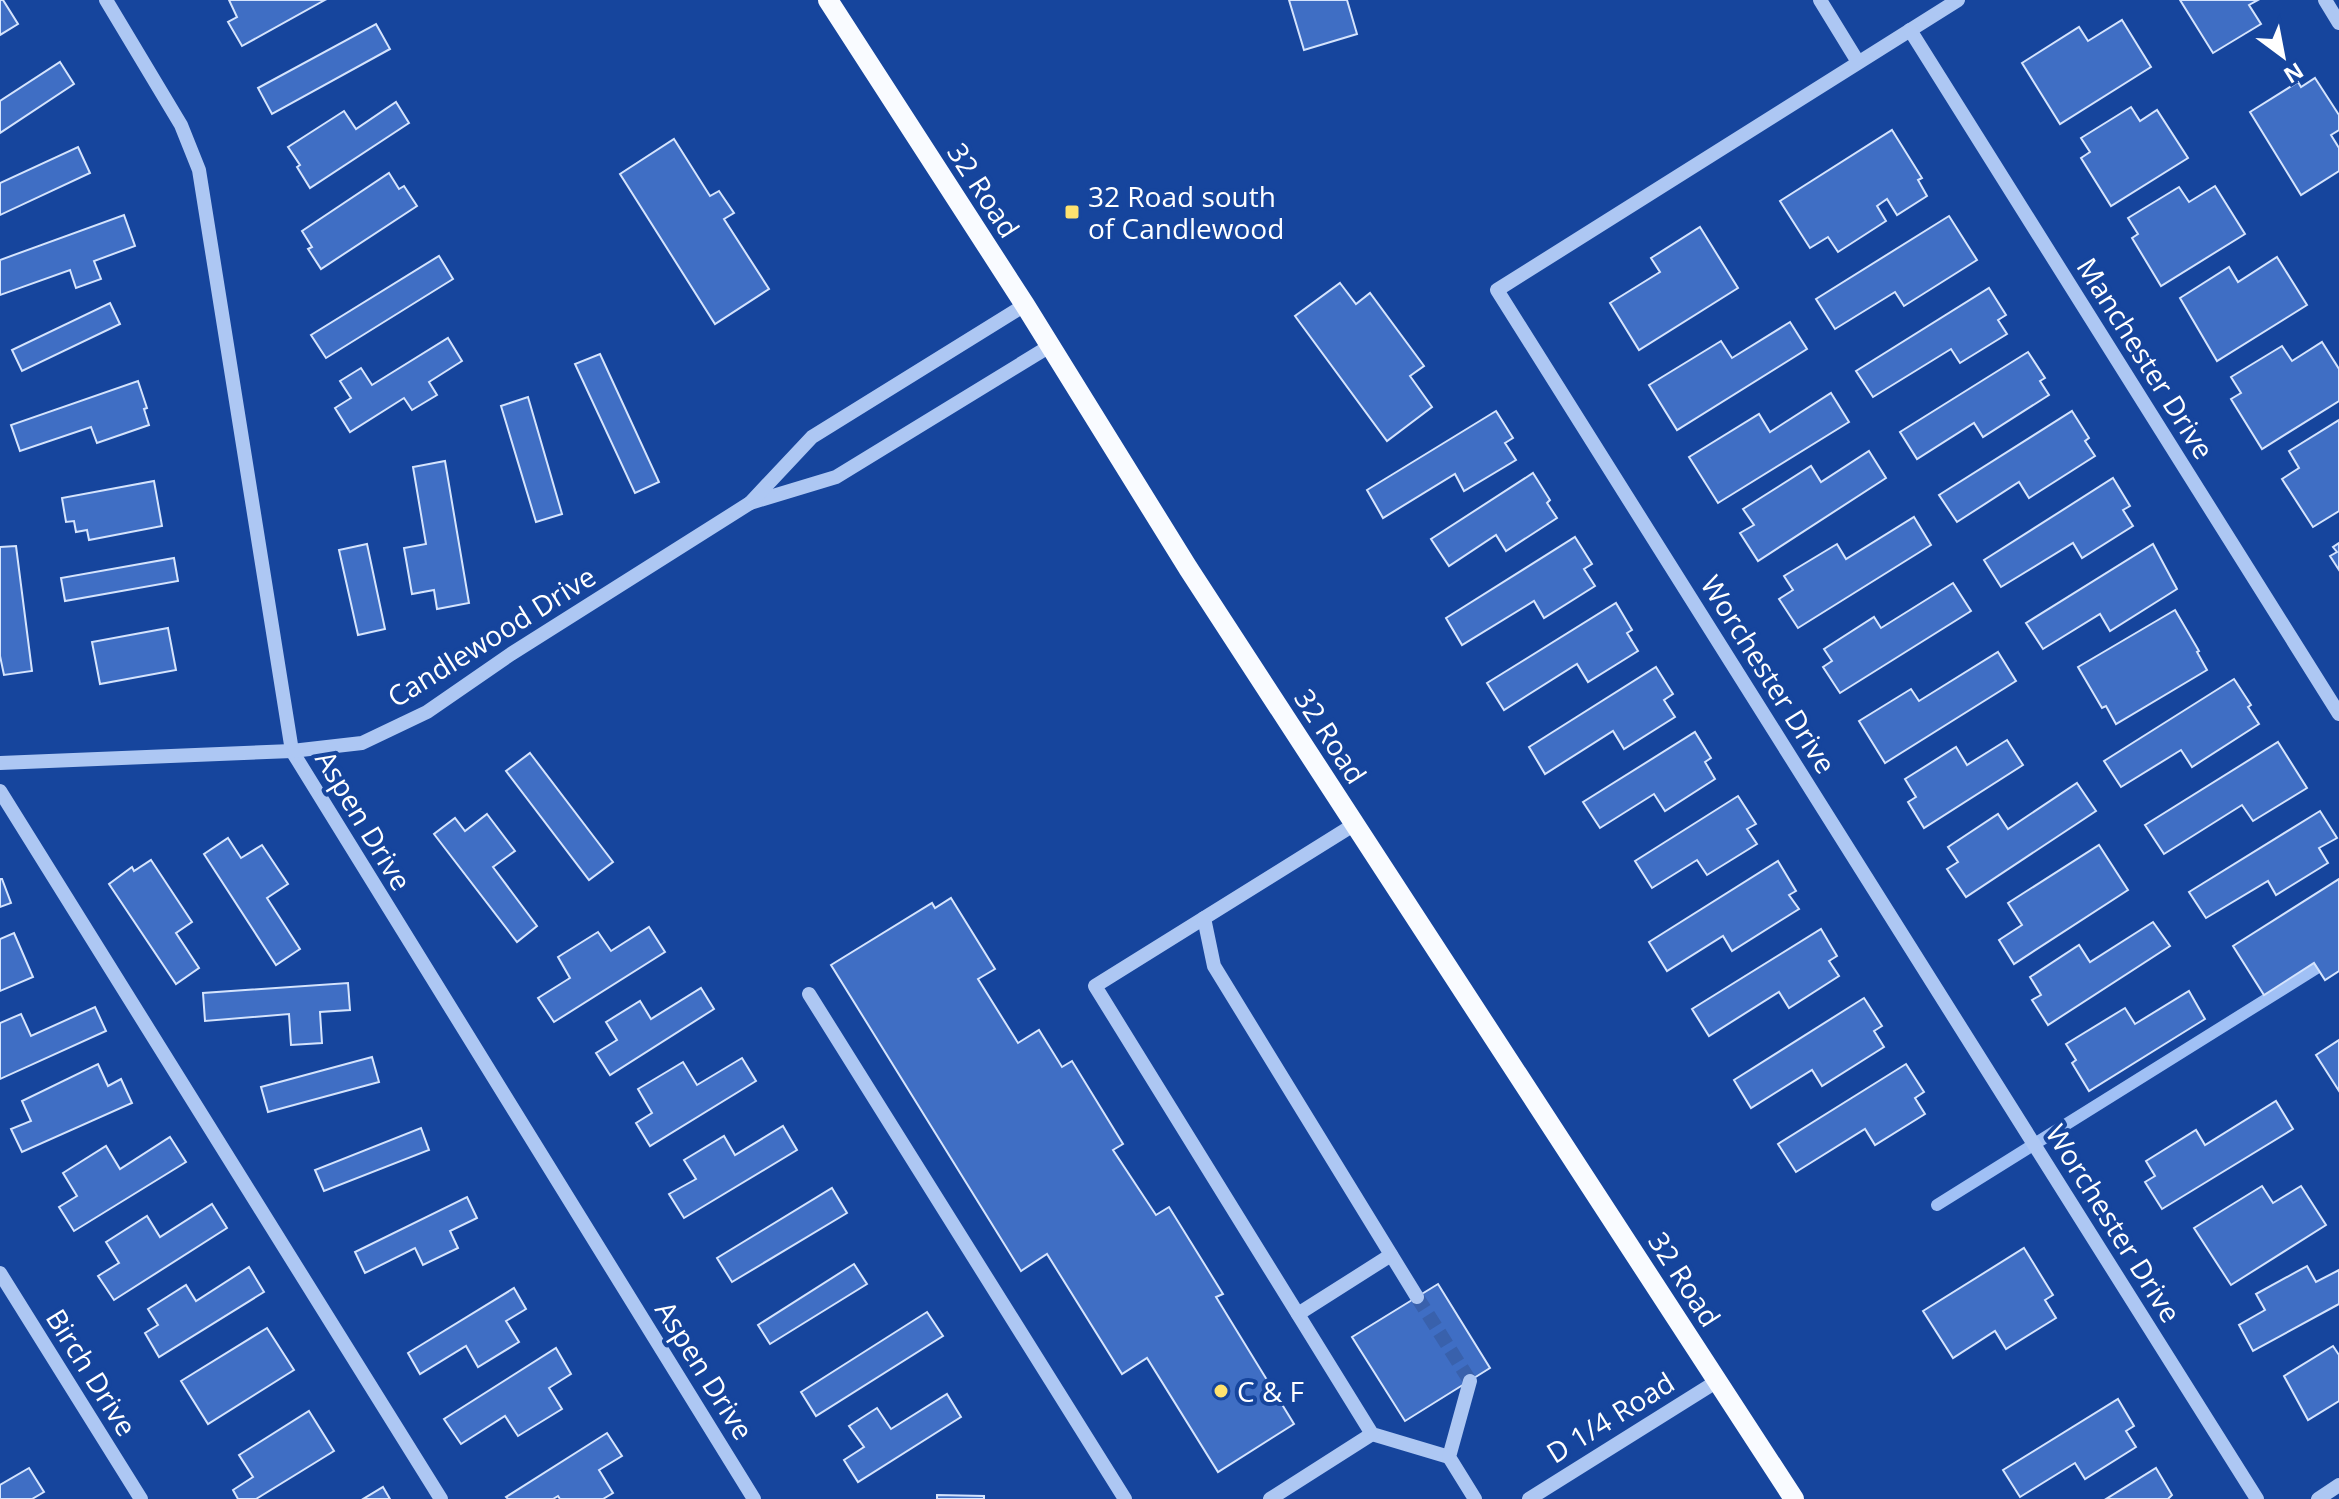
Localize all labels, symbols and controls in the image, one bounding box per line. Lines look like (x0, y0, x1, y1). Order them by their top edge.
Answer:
north arrow (2243, 16, 2323, 96)
text: N (2279, 56, 2310, 91)
street label: 32 Road (939, 135, 1029, 245)
place label: 32 Road south of Candlewood (1088, 177, 1284, 247)
marker: 32 Road south of Candlewood (1063, 203, 1081, 221)
street label: Manchester Drive (2069, 250, 2223, 466)
street label: Candlewood Drive (380, 557, 602, 715)
street label: Worchester Drive (1693, 568, 1845, 780)
street label: 32 Road (1286, 681, 1376, 791)
street label: Aspen Drive (307, 743, 421, 897)
street label: Worchester Drive (2038, 1117, 2190, 1329)
street label: 32 Road (1640, 1224, 1730, 1334)
street label: Aspen Drive (647, 1293, 763, 1447)
street label: Birch Drive (38, 1301, 146, 1443)
street label: D 1/4 Road (1539, 1363, 1681, 1471)
place label: C & F (1237, 1372, 1304, 1410)
marker: C & F (1212, 1382, 1230, 1400)

